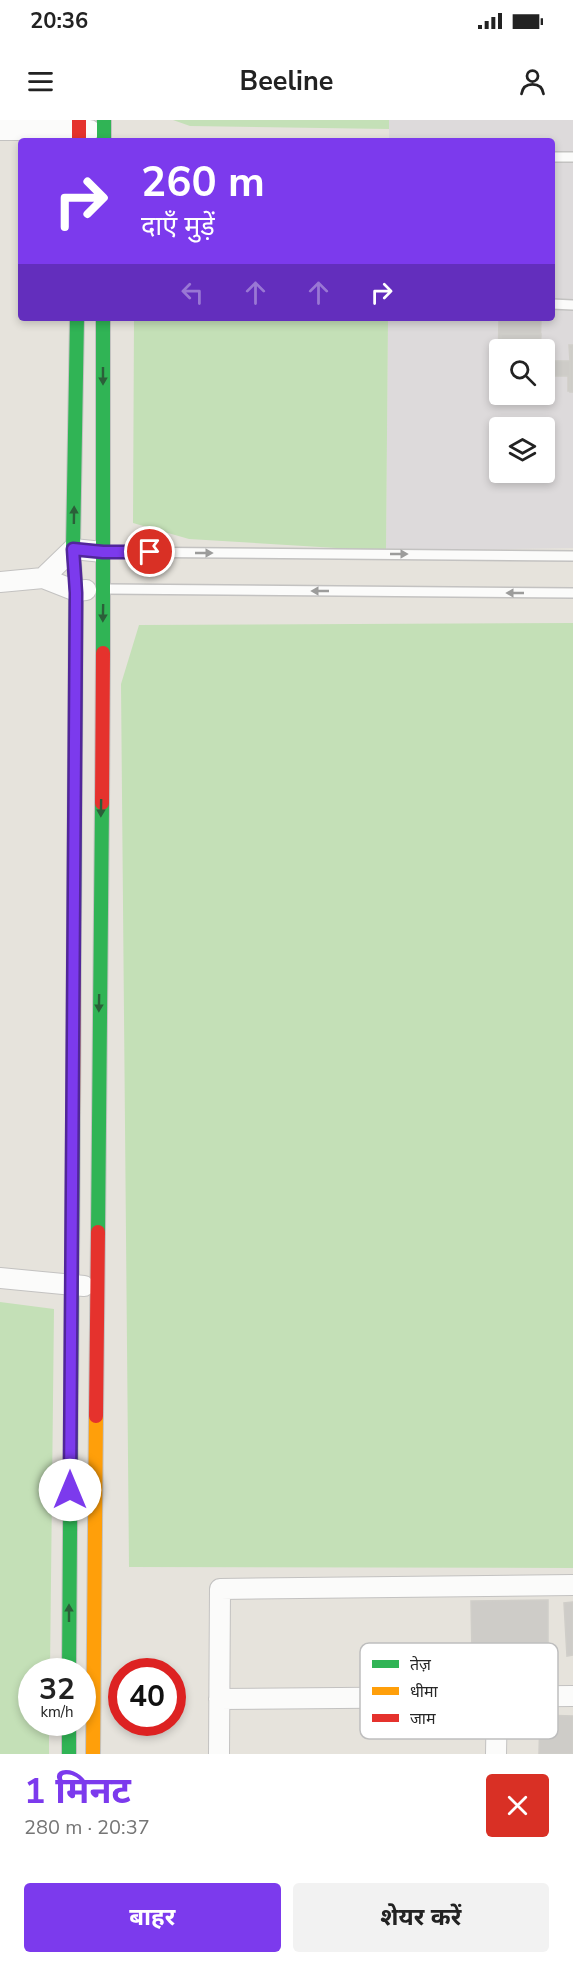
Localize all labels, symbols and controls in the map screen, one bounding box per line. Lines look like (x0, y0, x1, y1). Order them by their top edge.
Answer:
text: 20:36 (30, 6, 88, 36)
text: Beeline (240, 63, 333, 100)
icon: menu (24, 65, 57, 98)
icon: person (516, 65, 549, 98)
text: 260 m (141, 154, 265, 211)
icon: right (42, 162, 120, 240)
text: दाएँ मुड़ें (141, 208, 215, 245)
icon: left (176, 276, 209, 309)
icon: ahead (239, 276, 272, 309)
icon: ahead (302, 276, 335, 309)
icon: right (365, 276, 398, 309)
map controls (489, 339, 555, 483)
button: search (489, 339, 555, 405)
one-way arrow (98, 367, 108, 386)
button: layers (489, 417, 555, 483)
one-way arrow (69, 505, 79, 524)
pin (124, 526, 175, 577)
icon: arrive (133, 535, 166, 568)
one-way arrow (194, 548, 213, 558)
one-way arrow (389, 549, 408, 559)
one-way arrow (310, 586, 329, 596)
one-way arrow (505, 588, 524, 597)
one-way arrow (98, 604, 108, 623)
one-way arrow (96, 799, 106, 818)
one-way arrow (95, 994, 104, 1013)
position arrow (38, 1458, 102, 1522)
one-way arrow (64, 1603, 74, 1622)
legend (360, 1643, 558, 1739)
text: तेज़ (410, 1654, 432, 1676)
speed limit sign: 40 (108, 1658, 186, 1736)
text: 32 (39, 1669, 75, 1710)
text: धीमा (410, 1681, 439, 1703)
text: km/h (40, 1702, 74, 1722)
text: जाम (410, 1708, 436, 1730)
text: 1 मिनट (24, 1767, 131, 1816)
button: close (486, 1774, 549, 1837)
text: 280 m · 20:37 (24, 1814, 150, 1841)
button: बाहर (24, 1883, 281, 1952)
button: शेयर करें (293, 1883, 549, 1952)

